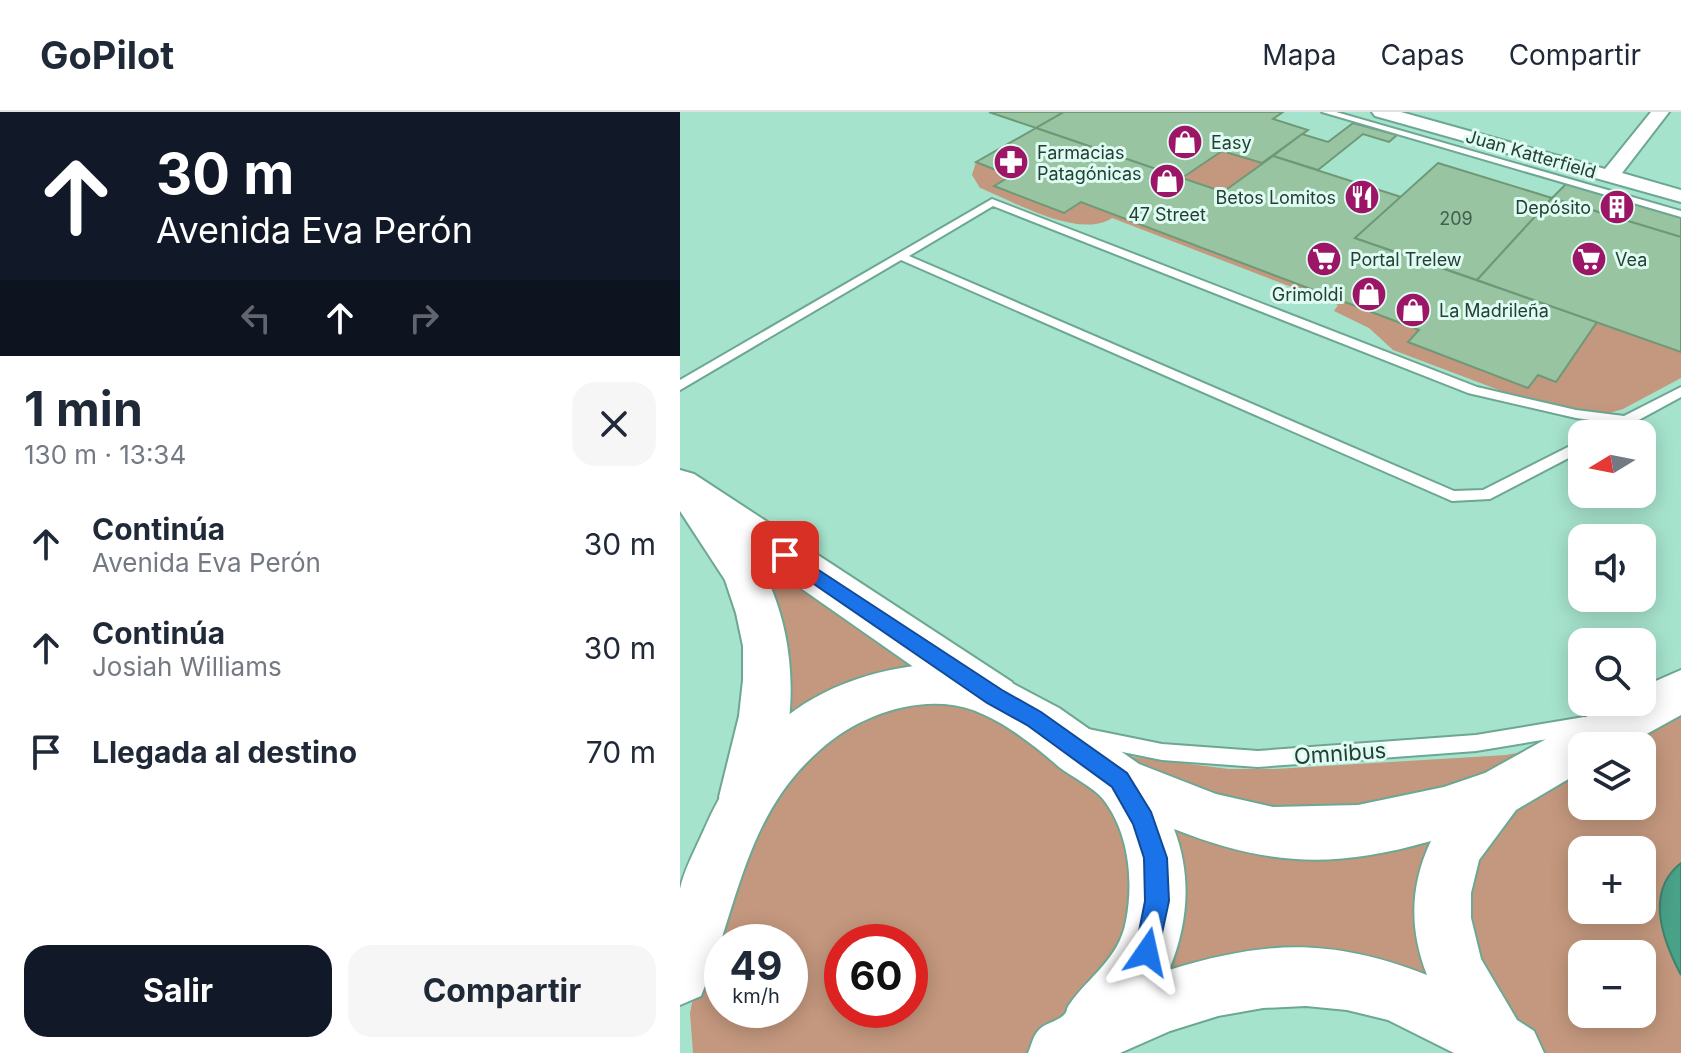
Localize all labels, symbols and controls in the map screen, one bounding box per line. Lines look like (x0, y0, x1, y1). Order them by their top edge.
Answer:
text: GoPilot (40, 32, 174, 78)
text: Mapa (1262, 38, 1337, 72)
text: Capas (1381, 38, 1465, 72)
text: Compartir (1509, 38, 1641, 72)
shop icon: Easy (1166, 123, 1204, 161)
street label: Juan Katterfield (1463, 125, 1599, 183)
place label: Easy (1211, 132, 1252, 153)
text: 30 m (156, 140, 294, 208)
place label: Farmacias Patagónicas (1037, 142, 1142, 184)
pharmacy icon: Farmacias Patagónicas (992, 143, 1030, 181)
icon: ahead (24, 144, 128, 248)
shop icon: 47 Street (1148, 162, 1186, 200)
restaurant icon: Betos Lomitos (1343, 178, 1381, 216)
place label: Betos Lomitos (1216, 187, 1336, 208)
building icon: Depósito (1598, 188, 1636, 226)
place label: Depósito (1515, 197, 1591, 218)
place label: 47 Street (1128, 204, 1206, 225)
text: Avenida Eva Perón (156, 208, 473, 252)
house number: 209 (1439, 208, 1473, 229)
supermarket icon: Portal Trelew (1305, 240, 1343, 278)
supermarket icon: Vea (1570, 240, 1608, 278)
place label: Portal Trelew (1350, 249, 1462, 270)
place label: Vea (1615, 249, 1647, 270)
shop icon: Grimoldi (1350, 275, 1388, 313)
place label: Grimoldi (1272, 284, 1343, 305)
shop icon: La Madrileña (1394, 291, 1432, 329)
icon: left (234, 296, 278, 340)
icon: ahead (318, 296, 362, 340)
icon: right (402, 296, 446, 340)
place label: La Madrileña (1439, 300, 1549, 321)
text: 1 min (24, 379, 143, 438)
button: close (572, 382, 656, 466)
north arrow (1568, 420, 1656, 508)
map controls (1568, 420, 1656, 1028)
text: 130 m · 13:34 (24, 439, 186, 470)
text: Continúa (92, 511, 225, 547)
pin (751, 521, 819, 589)
icon: ahead (24, 522, 68, 566)
button: sound (1568, 524, 1656, 612)
text: 30 m (584, 526, 656, 562)
icon: arrive (763, 533, 807, 577)
text: Avenida Eva Perón (92, 547, 321, 578)
text: Continúa (92, 615, 225, 651)
icon: ahead (24, 626, 68, 670)
button: search (1568, 628, 1656, 716)
text: 30 m (584, 630, 656, 666)
text: Josiah Williams (92, 651, 282, 682)
icon: arrive (24, 730, 68, 774)
button: layers (1568, 732, 1656, 820)
text: Llegada al destino (92, 734, 357, 770)
text: 70 m (586, 734, 656, 770)
street label: Omnibus (1293, 737, 1387, 769)
button: + (1568, 836, 1656, 924)
position arrow (1105, 910, 1189, 994)
speed limit sign: 60 (824, 924, 928, 1028)
button: − (1568, 940, 1656, 1028)
text: 49 (729, 941, 783, 990)
button: Salir (24, 945, 332, 1037)
button: Compartir (348, 945, 656, 1037)
text: km/h (732, 984, 780, 1008)

